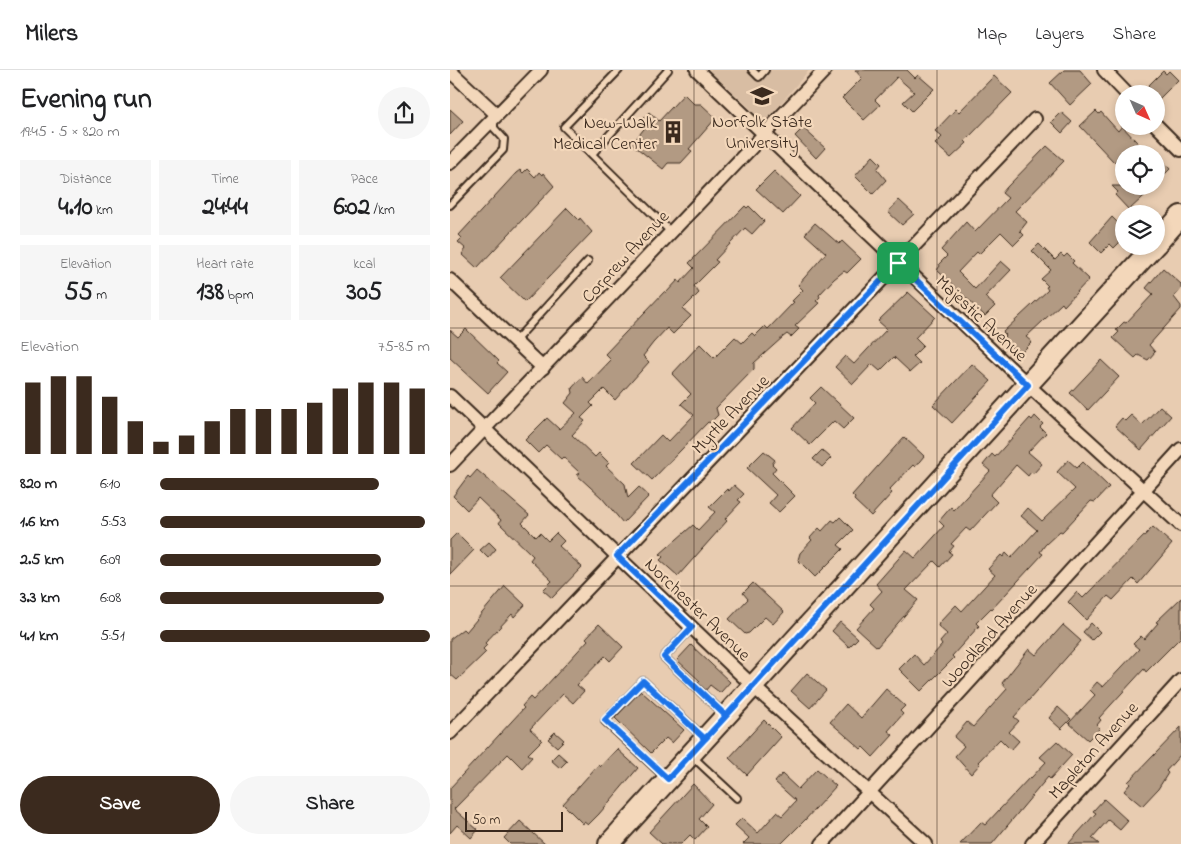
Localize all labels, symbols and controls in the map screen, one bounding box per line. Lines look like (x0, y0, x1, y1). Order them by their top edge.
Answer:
text: Milers (25, 17, 78, 52)
text: Map (977, 22, 1007, 48)
text: Layers (1035, 22, 1085, 48)
text: Share (1113, 22, 1156, 48)
text: Evening run (20, 80, 152, 121)
school or university icon: Norfolk State University (749, 83, 775, 109)
north arrow (1115, 85, 1165, 135)
map controls (1115, 85, 1165, 255)
button: share (378, 87, 430, 139)
place label: Norfolk State University (712, 110, 813, 157)
place label: New-Walk Medical Center (553, 111, 657, 158)
building icon: New-Walk Medical Center (660, 119, 686, 145)
text: 19:45 · 5 × 820 m (20, 120, 120, 144)
button: locate (1115, 145, 1165, 195)
text: Distance (60, 169, 111, 190)
text: Time (211, 169, 239, 190)
text: Pace (351, 169, 378, 190)
text: 4.10 (58, 190, 92, 226)
text: 24:44 (202, 190, 248, 226)
text: 6:02 (334, 190, 370, 226)
text: km (92, 200, 113, 221)
text: /km (370, 200, 395, 221)
street label: Corprew Avenue (577, 205, 677, 310)
button: layers (1115, 205, 1165, 255)
pin (877, 242, 919, 284)
icon: arrive (884, 249, 912, 277)
text: Elevation (60, 254, 111, 275)
text: Heart rate (196, 254, 254, 275)
text: kcal (353, 254, 375, 275)
street label: Majestic Avenue (929, 270, 1033, 370)
text: 55 (64, 275, 93, 311)
text: 138 (196, 275, 224, 311)
text: 305 (347, 275, 382, 311)
text: m (93, 285, 107, 306)
text: bpm (224, 285, 254, 306)
text: Elevation (20, 335, 79, 359)
text: 75–85 m (378, 335, 430, 359)
street label: Myrtle Avenue (687, 369, 777, 461)
text: 820 m (20, 472, 57, 496)
text: 6:10 (100, 472, 120, 496)
text: 1.6 km (20, 510, 59, 534)
text: 5:53 (100, 510, 126, 534)
text: 2.5 km (20, 548, 64, 572)
text: 6:09 (100, 548, 120, 572)
street label: Norchester Avenue (638, 553, 756, 669)
street label: Woodland Avenue (936, 578, 1045, 694)
text: 3.3 km (20, 586, 60, 610)
text: 6:08 (100, 586, 121, 610)
text: 4.1 km (20, 624, 58, 648)
text: 5:51 (100, 624, 125, 648)
street label: Mapleton Avenue (1043, 696, 1146, 806)
button: Save (20, 776, 220, 834)
button: Share (230, 776, 430, 834)
scale bar (465, 809, 562, 832)
text: 50 m (472, 810, 500, 831)

